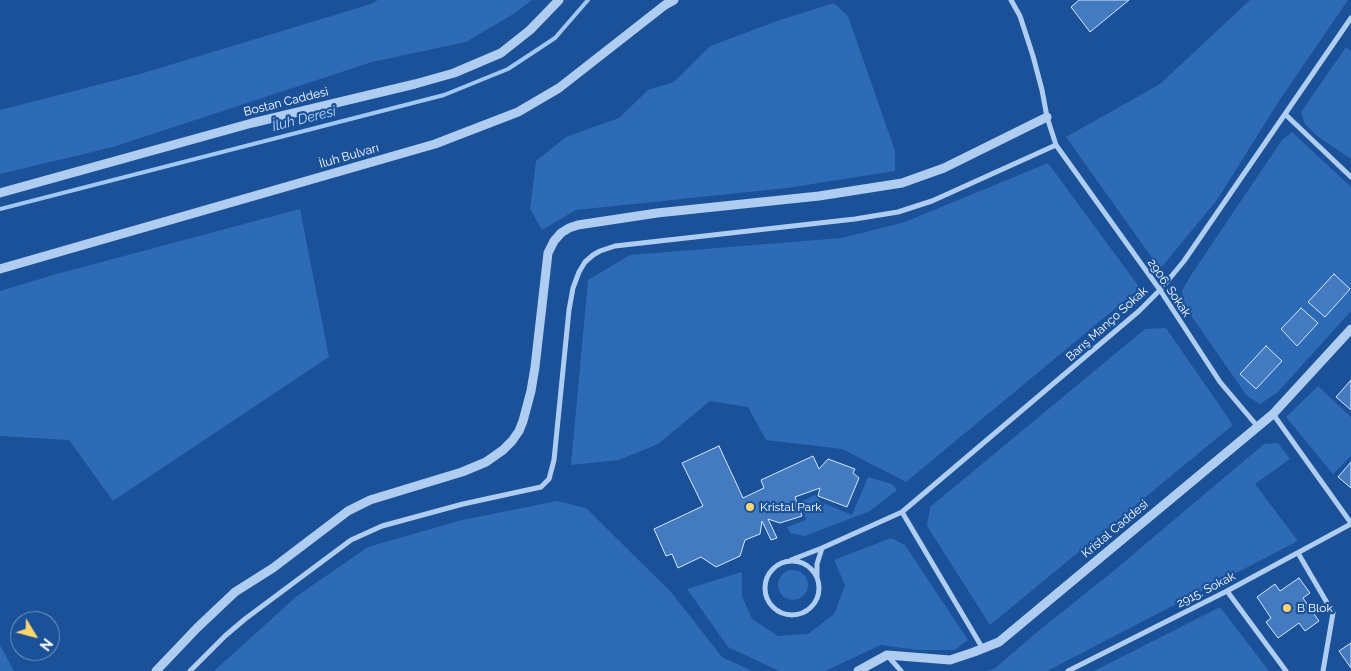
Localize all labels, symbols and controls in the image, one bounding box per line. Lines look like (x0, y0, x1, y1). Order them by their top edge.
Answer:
street label: Bostan Caddesi (242, 85, 330, 119)
water label: İluh Deresi (270, 103, 338, 135)
street label: İluh Bulvarı (318, 141, 380, 171)
street label: 2906. Sokak (1144, 256, 1194, 320)
street label: Barış Manço Sokak (1063, 284, 1151, 364)
street label: Kristal Caddesi (1079, 497, 1151, 561)
place label: Kristal Park (760, 500, 822, 514)
marker: Kristal Park (744, 501, 756, 513)
street label: 2915. Sokak (1174, 569, 1238, 611)
place label: B Blok (1297, 601, 1333, 615)
marker: B Blok (1281, 602, 1293, 614)
north arrow (10, 611, 60, 661)
text: N (37, 635, 56, 654)

